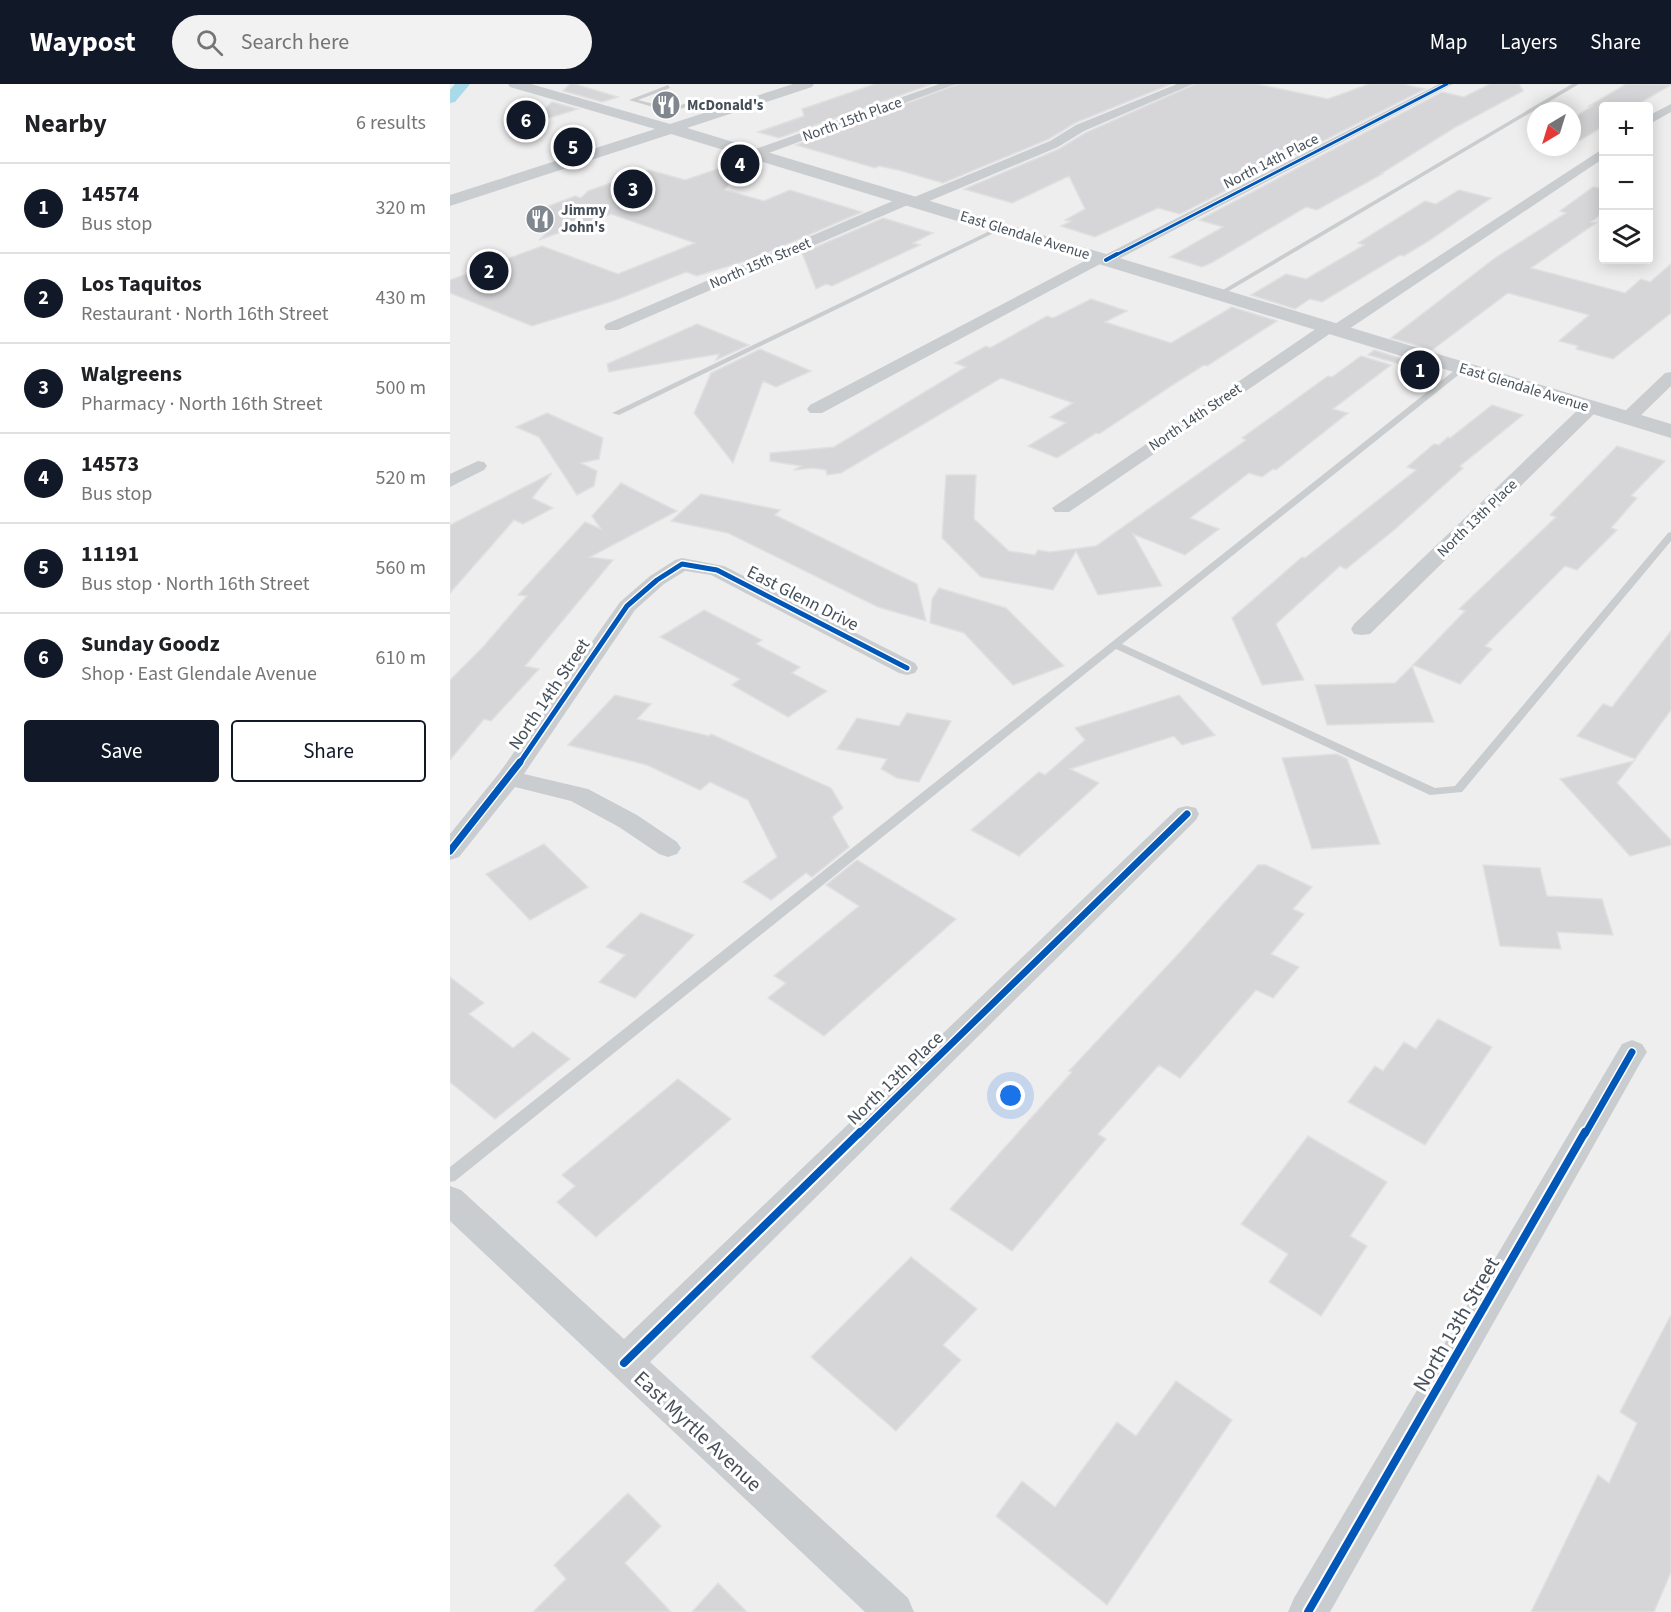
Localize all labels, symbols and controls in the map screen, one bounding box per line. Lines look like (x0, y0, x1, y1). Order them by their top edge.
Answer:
search box (172, 15, 592, 69)
text: Waypost (30, 22, 136, 62)
icon: search (193, 26, 226, 59)
text: Search here (241, 26, 349, 58)
text: Map (1430, 27, 1467, 57)
text: Layers (1500, 27, 1557, 57)
text: Share (1590, 27, 1641, 57)
restaurant icon: McDonald's (650, 89, 682, 121)
street label: North 15th Place (800, 92, 905, 147)
place label: McDonald's (687, 95, 764, 116)
pin: 6 (506, 98, 546, 142)
north arrow (1527, 102, 1581, 156)
map controls (1599, 102, 1653, 264)
button: + (1599, 102, 1653, 156)
text: Nearby (24, 105, 107, 142)
text: 6 results (356, 109, 426, 137)
pin: 5 (554, 124, 592, 170)
street label: North 14th Place (1220, 128, 1322, 194)
pin: 4 (720, 142, 760, 187)
button: − (1599, 156, 1653, 210)
pin: 3 (614, 166, 652, 212)
text: 14574 (81, 178, 139, 210)
text: 1 (38, 194, 49, 222)
text: 320 m (376, 194, 426, 222)
place label: Jimmy John's (561, 200, 606, 238)
restaurant icon: Jimmy John's (524, 203, 556, 235)
street label: East Glendale Avenue (957, 206, 1092, 265)
text: Bus stop (81, 210, 152, 238)
button: layers (1599, 210, 1653, 264)
street label: North 15th Street (706, 233, 814, 294)
pin: 2 (470, 248, 508, 294)
text: Los Taquitos (81, 268, 202, 300)
text: 2 (38, 284, 49, 312)
text: 430 m (376, 284, 426, 312)
text: Restaurant · North 16th Street (81, 300, 329, 328)
pin: 1 (1400, 348, 1440, 392)
text: Walgreens (81, 358, 182, 390)
street label: East Glendale Avenue (1456, 358, 1591, 417)
text: 3 (38, 374, 49, 402)
text: 500 m (376, 374, 426, 402)
street label: North 14th Street (1145, 379, 1246, 456)
text: Pharmacy · North 16th Street (81, 390, 322, 418)
text: 14573 (81, 448, 139, 480)
text: 4 (38, 464, 49, 492)
text: 520 m (376, 464, 426, 492)
street label: North 13th Place (1433, 475, 1522, 562)
text: Bus stop (81, 480, 152, 508)
text: 11191 (81, 538, 139, 570)
text: 5 (38, 554, 49, 582)
text: 560 m (376, 554, 426, 582)
street label: East Glenn Drive (743, 560, 863, 637)
text: Bus stop · North 16th Street (81, 570, 309, 598)
text: Sunday Goodz (81, 628, 220, 660)
street label: North 14th Street (503, 634, 596, 755)
text: 6 (38, 644, 49, 672)
text: 610 m (376, 644, 426, 672)
text: Shop · East Glendale Avenue (81, 660, 317, 688)
button: Save (24, 720, 219, 782)
button: Share (231, 720, 426, 782)
street label: North 13th Place (842, 1026, 949, 1131)
your location (996, 1081, 1025, 1110)
street label: North 13th Street (1405, 1251, 1507, 1397)
street label: East Myrtle Avenue (627, 1364, 769, 1498)

